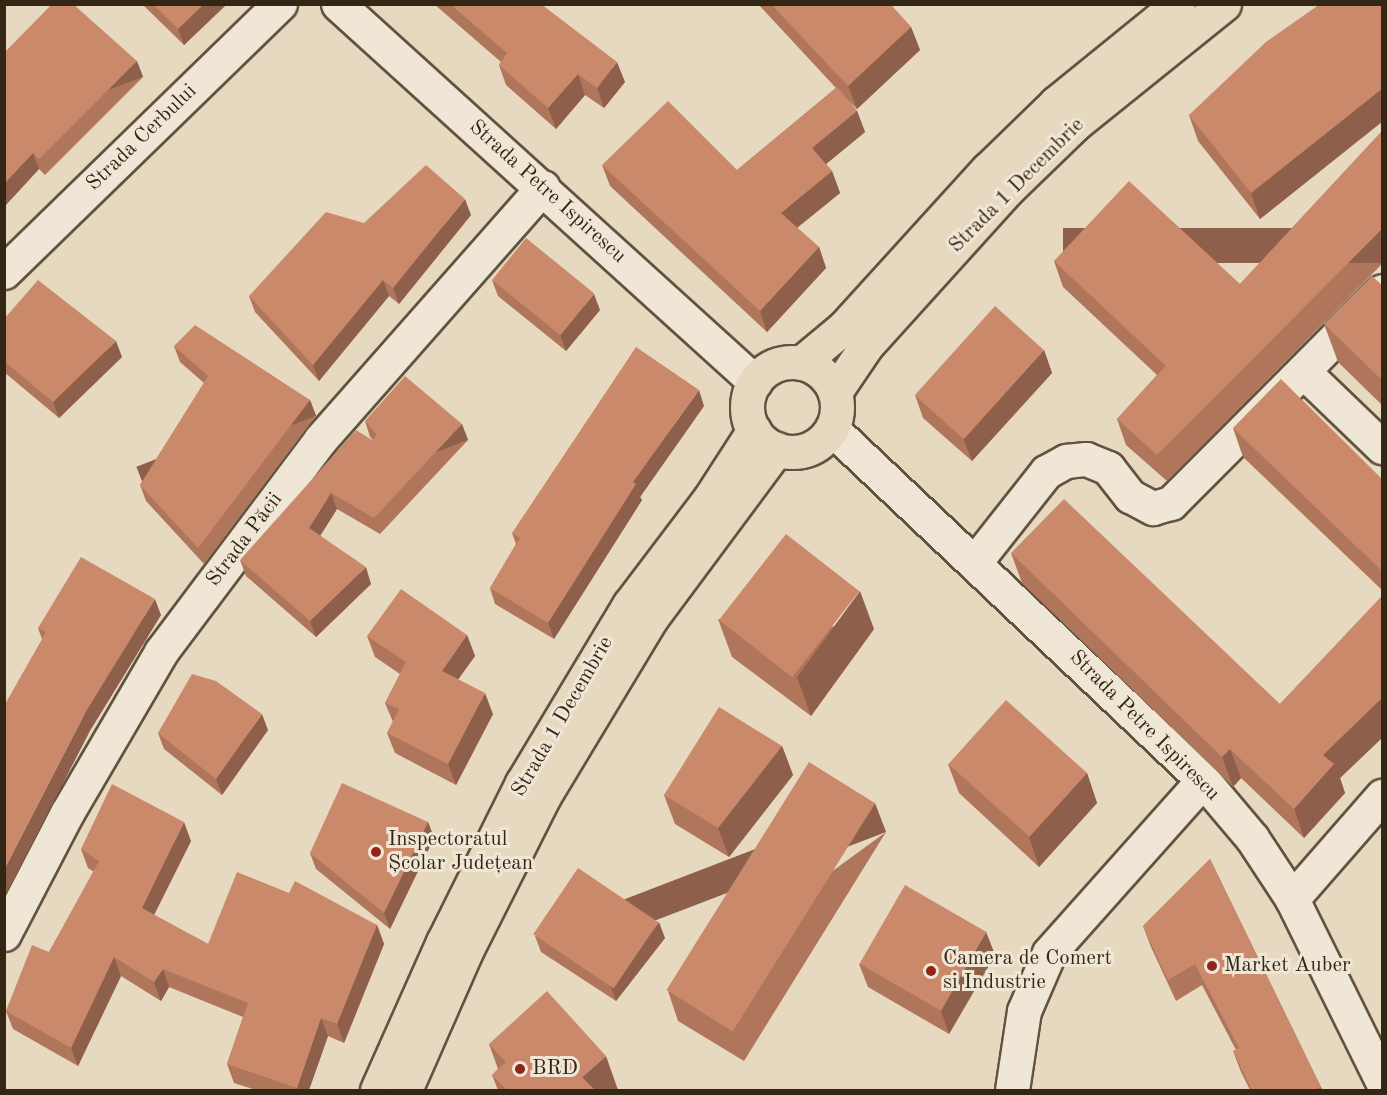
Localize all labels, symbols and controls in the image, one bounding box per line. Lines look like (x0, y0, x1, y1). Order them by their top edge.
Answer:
street label: Strada Cerbului (82, 79, 202, 197)
street label: Strada 1 Decembrie (944, 113, 1090, 259)
street label: Strada Petre Ispirescu (463, 115, 631, 269)
street label: Strada Păcii (201, 488, 289, 592)
street label: Strada 1 Decembrie (507, 632, 619, 802)
street label: Strada Petre Ispirescu (1063, 645, 1225, 807)
place label: Inspectoratul Școlar Județean (388, 827, 533, 877)
marker: Inspectoratul Școlar Județean (369, 845, 383, 859)
place label: Camera de Comert si Industrie (943, 946, 1112, 996)
place label: Market Auber (1224, 953, 1351, 979)
marker: Market Auber (1205, 959, 1219, 973)
marker: Camera de Comert si Industrie (924, 964, 938, 978)
place label: BRD (532, 1056, 578, 1082)
marker: BRD (513, 1062, 527, 1076)

